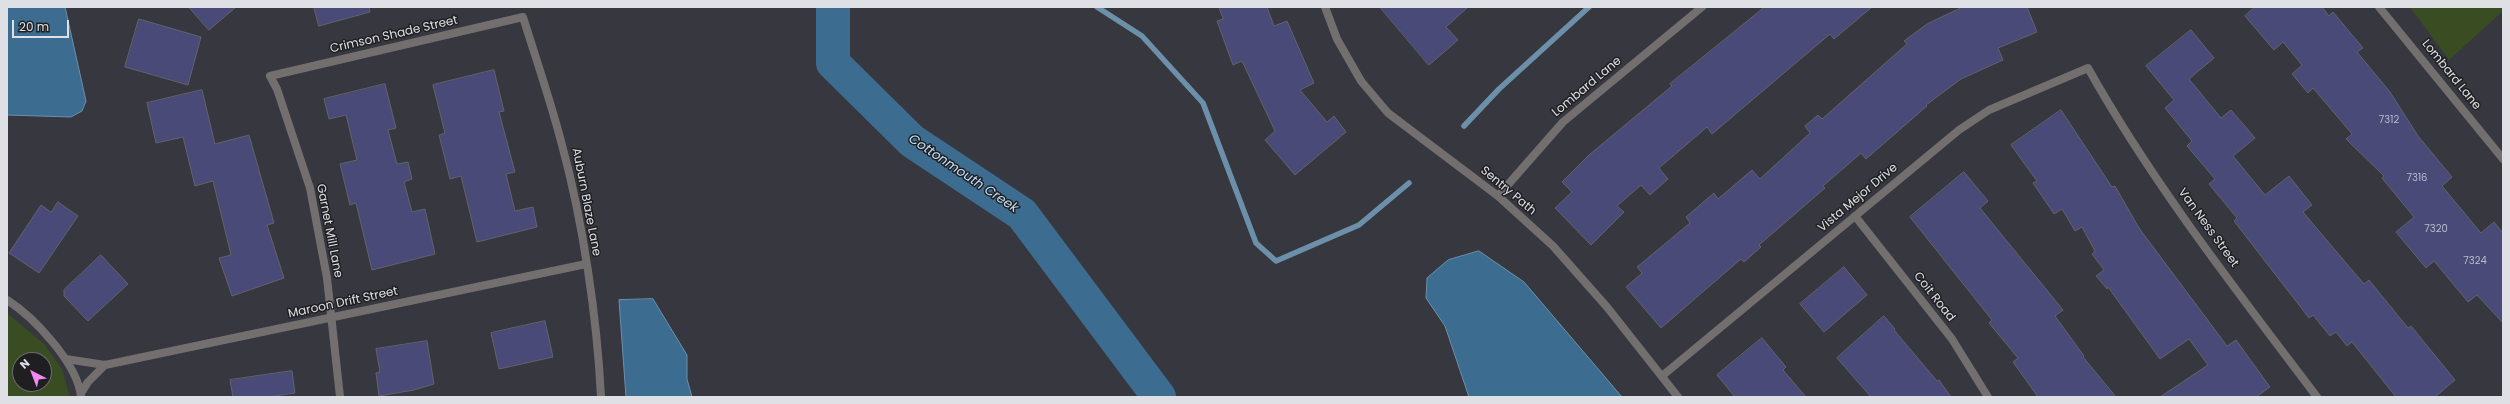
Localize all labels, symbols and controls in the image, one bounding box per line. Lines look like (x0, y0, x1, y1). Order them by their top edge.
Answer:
scale bar (14, 12, 71, 38)
street label: Crimson Shade Street (329, 13, 459, 57)
text: 20 m (19, 18, 49, 35)
street label: Lombard Lane (2418, 37, 2484, 113)
street label: Lombard Lane (1550, 54, 1624, 120)
house number: 7312 (2379, 114, 2399, 126)
water label: Cottonmouth Creek (905, 131, 1021, 217)
street label: Auburn Blaze Lane (568, 147, 604, 257)
street label: Vista Mejor Drive (1815, 161, 1901, 235)
street label: Sentry Path (1477, 164, 1539, 218)
house number: 7316 (2407, 172, 2427, 184)
street label: Garnet Mill Lane (313, 183, 345, 279)
street label: Van Ness Street (2175, 186, 2241, 270)
house number: 7320 (2424, 223, 2448, 235)
house number: 7324 (2463, 255, 2487, 267)
street label: Coit Road (1910, 269, 1958, 325)
street label: Maroon Drift Street (287, 284, 399, 322)
north arrow (12, 352, 52, 392)
text: N (16, 355, 33, 373)

